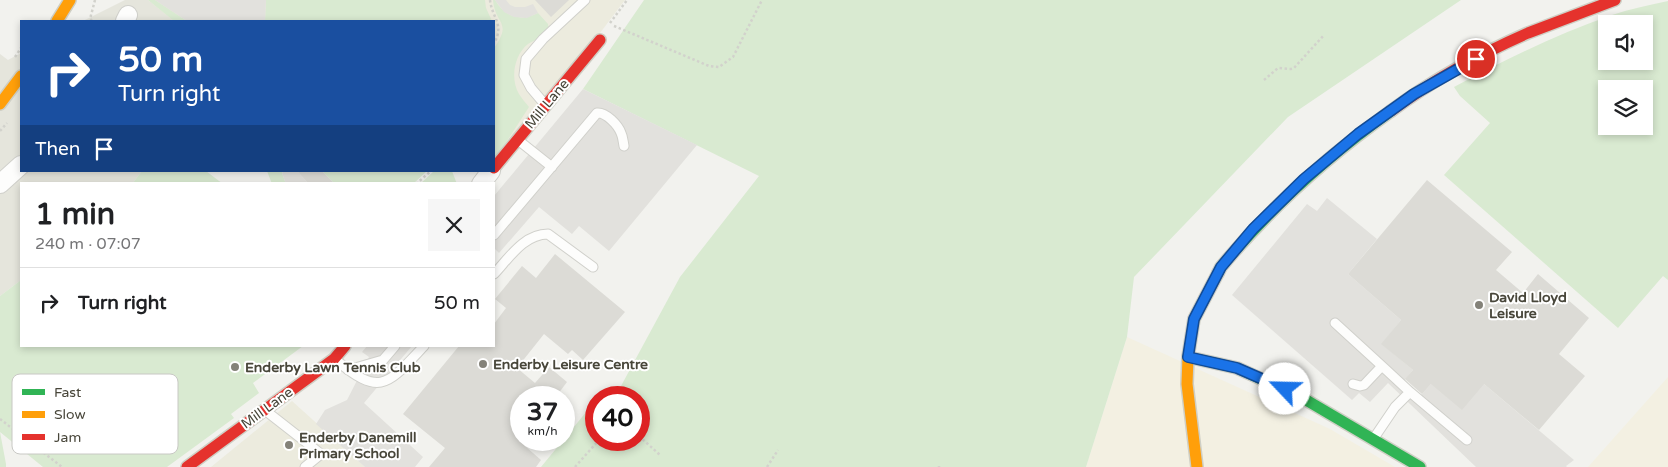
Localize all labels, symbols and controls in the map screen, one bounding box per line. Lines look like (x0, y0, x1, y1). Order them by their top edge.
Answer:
map controls (1598, 15, 1653, 135)
button: sound (1598, 15, 1653, 70)
pin (1455, 38, 1497, 80)
text: 50 m (118, 39, 203, 81)
icon: right (35, 40, 100, 105)
icon: arrive (1462, 45, 1490, 73)
street label: Mill Lane (521, 76, 573, 132)
button: layers (1598, 80, 1653, 135)
text: Turn right (118, 81, 220, 107)
icon: arrive (90, 135, 118, 163)
text: Then (35, 138, 80, 160)
text: 1 min (35, 196, 115, 233)
button: close (428, 199, 480, 251)
text: 240 m · 07:07 (35, 234, 141, 254)
icon: right (35, 289, 63, 317)
place label: David Lloyd Leisure (1489, 289, 1567, 322)
text: Turn right (78, 292, 166, 314)
text: 50 m (434, 292, 480, 314)
marker: David Lloyd Leisure (1473, 299, 1485, 311)
place label: Enderby Leisure Centre (493, 356, 648, 373)
marker: Enderby Leisure Centre (477, 358, 489, 370)
place label: Enderby Lawn Tennis Club (245, 359, 421, 376)
marker: Enderby Lawn Tennis Club (229, 361, 241, 373)
position arrow (1258, 362, 1310, 414)
legend (12, 374, 178, 454)
street label: Mill Lane (238, 383, 296, 432)
text: Fast (54, 384, 82, 401)
speed limit sign: 40 (585, 386, 650, 451)
text: 37 (527, 397, 558, 427)
text: Slow (54, 406, 86, 423)
text: km/h (527, 424, 558, 438)
text: Jam (54, 429, 81, 446)
place label: Enderby Danemill Primary School (299, 429, 416, 462)
marker: Enderby Danemill Primary School (283, 439, 295, 451)

